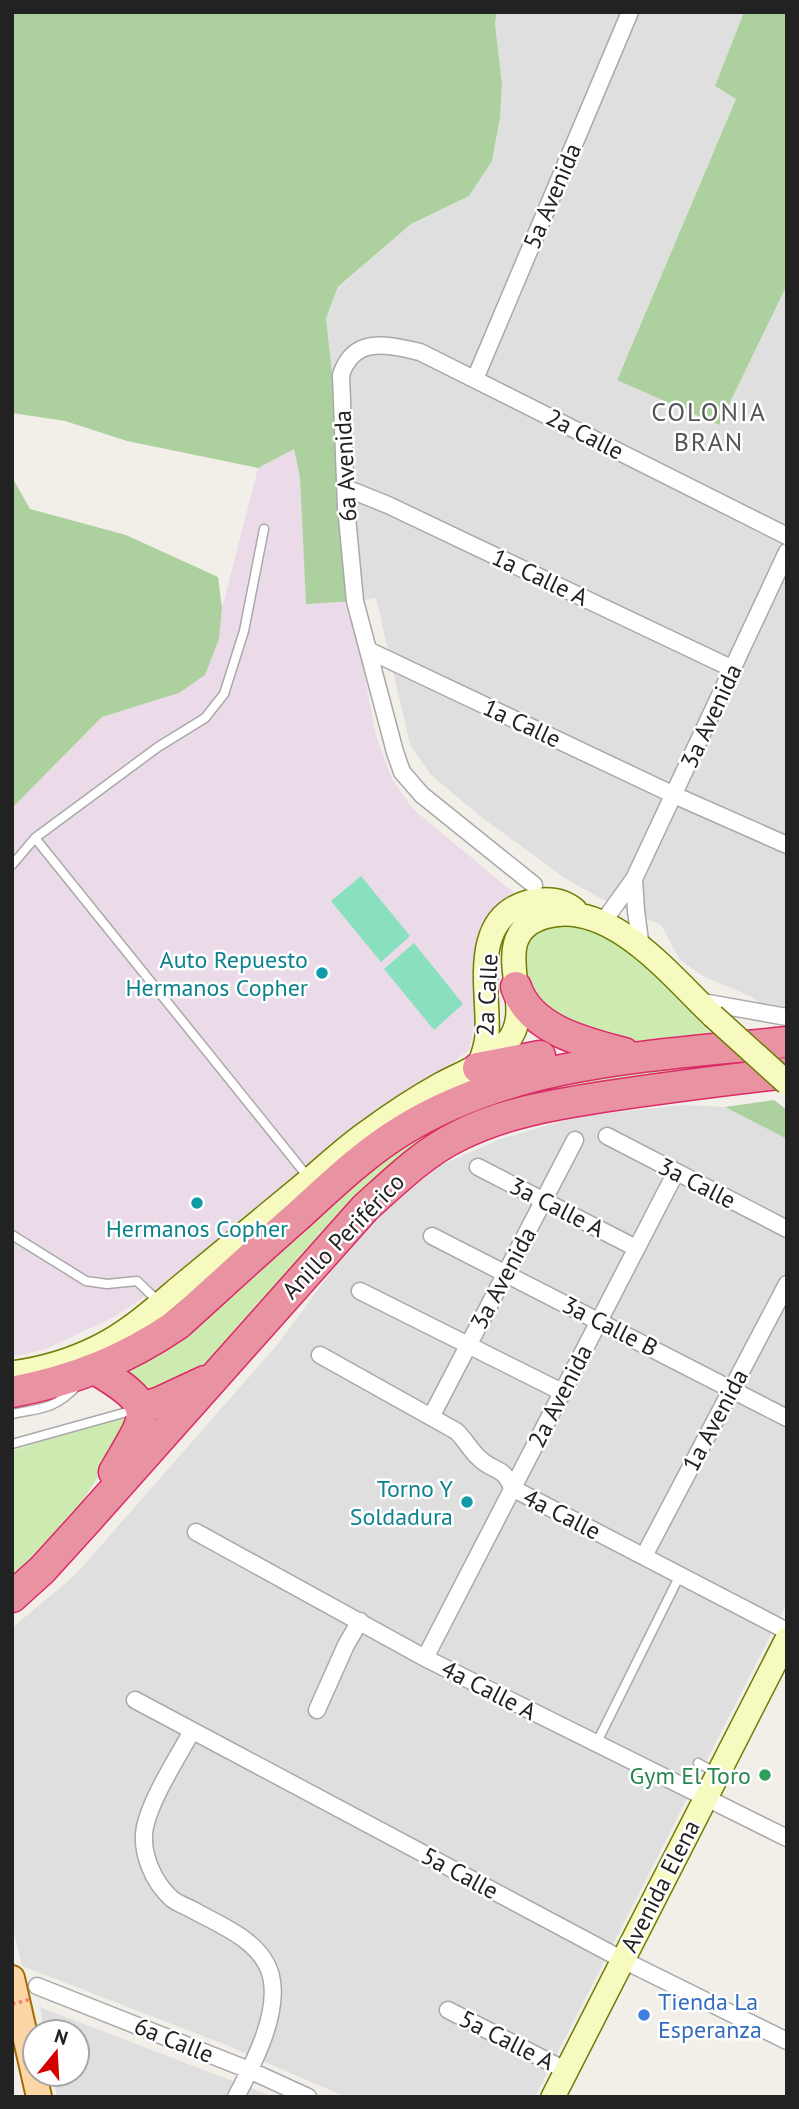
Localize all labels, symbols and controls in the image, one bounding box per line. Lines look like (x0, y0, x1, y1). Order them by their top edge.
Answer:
street label: 5a Avenida (516, 139, 588, 253)
district label: COLONIA BRAN (651, 395, 767, 458)
street label: 2a Calle (541, 401, 629, 467)
street label: 6a Avenida (327, 409, 363, 523)
street label: 1a Calle A (487, 541, 593, 613)
street label: 3a Avenida (673, 659, 749, 773)
street label: 1a Calle (478, 691, 566, 755)
place label: Auto Repuesto Hermanos Copher (125, 944, 308, 1003)
street label: 2a Calle (469, 953, 505, 1037)
marker: Auto Repuesto Hermanos Copher (314, 965, 330, 981)
street label: 3a Calle (653, 1150, 741, 1216)
street label: Anillo Periférico (275, 1166, 411, 1306)
street label: 3a Calle A (504, 1170, 610, 1244)
marker: Hermanos Copher (189, 1195, 205, 1211)
place label: Hermanos Copher (106, 1213, 288, 1244)
street label: 3a Avenida (463, 1221, 543, 1335)
street label: 3a Calle B (557, 1289, 663, 1363)
street label: 2a Avenida (521, 1339, 599, 1453)
street label: 1a Avenida (675, 1363, 755, 1477)
place label: Torno Y Soldadura (350, 1473, 454, 1532)
street label: 4a Calle (518, 1481, 606, 1547)
marker: Torno Y Soldadura (459, 1494, 475, 1510)
street label: 4a Calle A (436, 1653, 542, 1727)
place label: Gym El Toro (630, 1760, 751, 1791)
marker: Gym El Toro (757, 1767, 773, 1783)
street label: Avenida Elena (613, 1815, 707, 1957)
street label: 5a Calle (416, 1840, 504, 1906)
place label: Tienda La Esperanza (658, 1986, 762, 2045)
street label: 5a Calle A (454, 2003, 560, 2077)
marker: Tienda La Esperanza (636, 2007, 652, 2023)
street label: 6a Calle (130, 2010, 218, 2070)
north arrow (21, 2018, 91, 2088)
text: N (52, 2023, 71, 2050)

